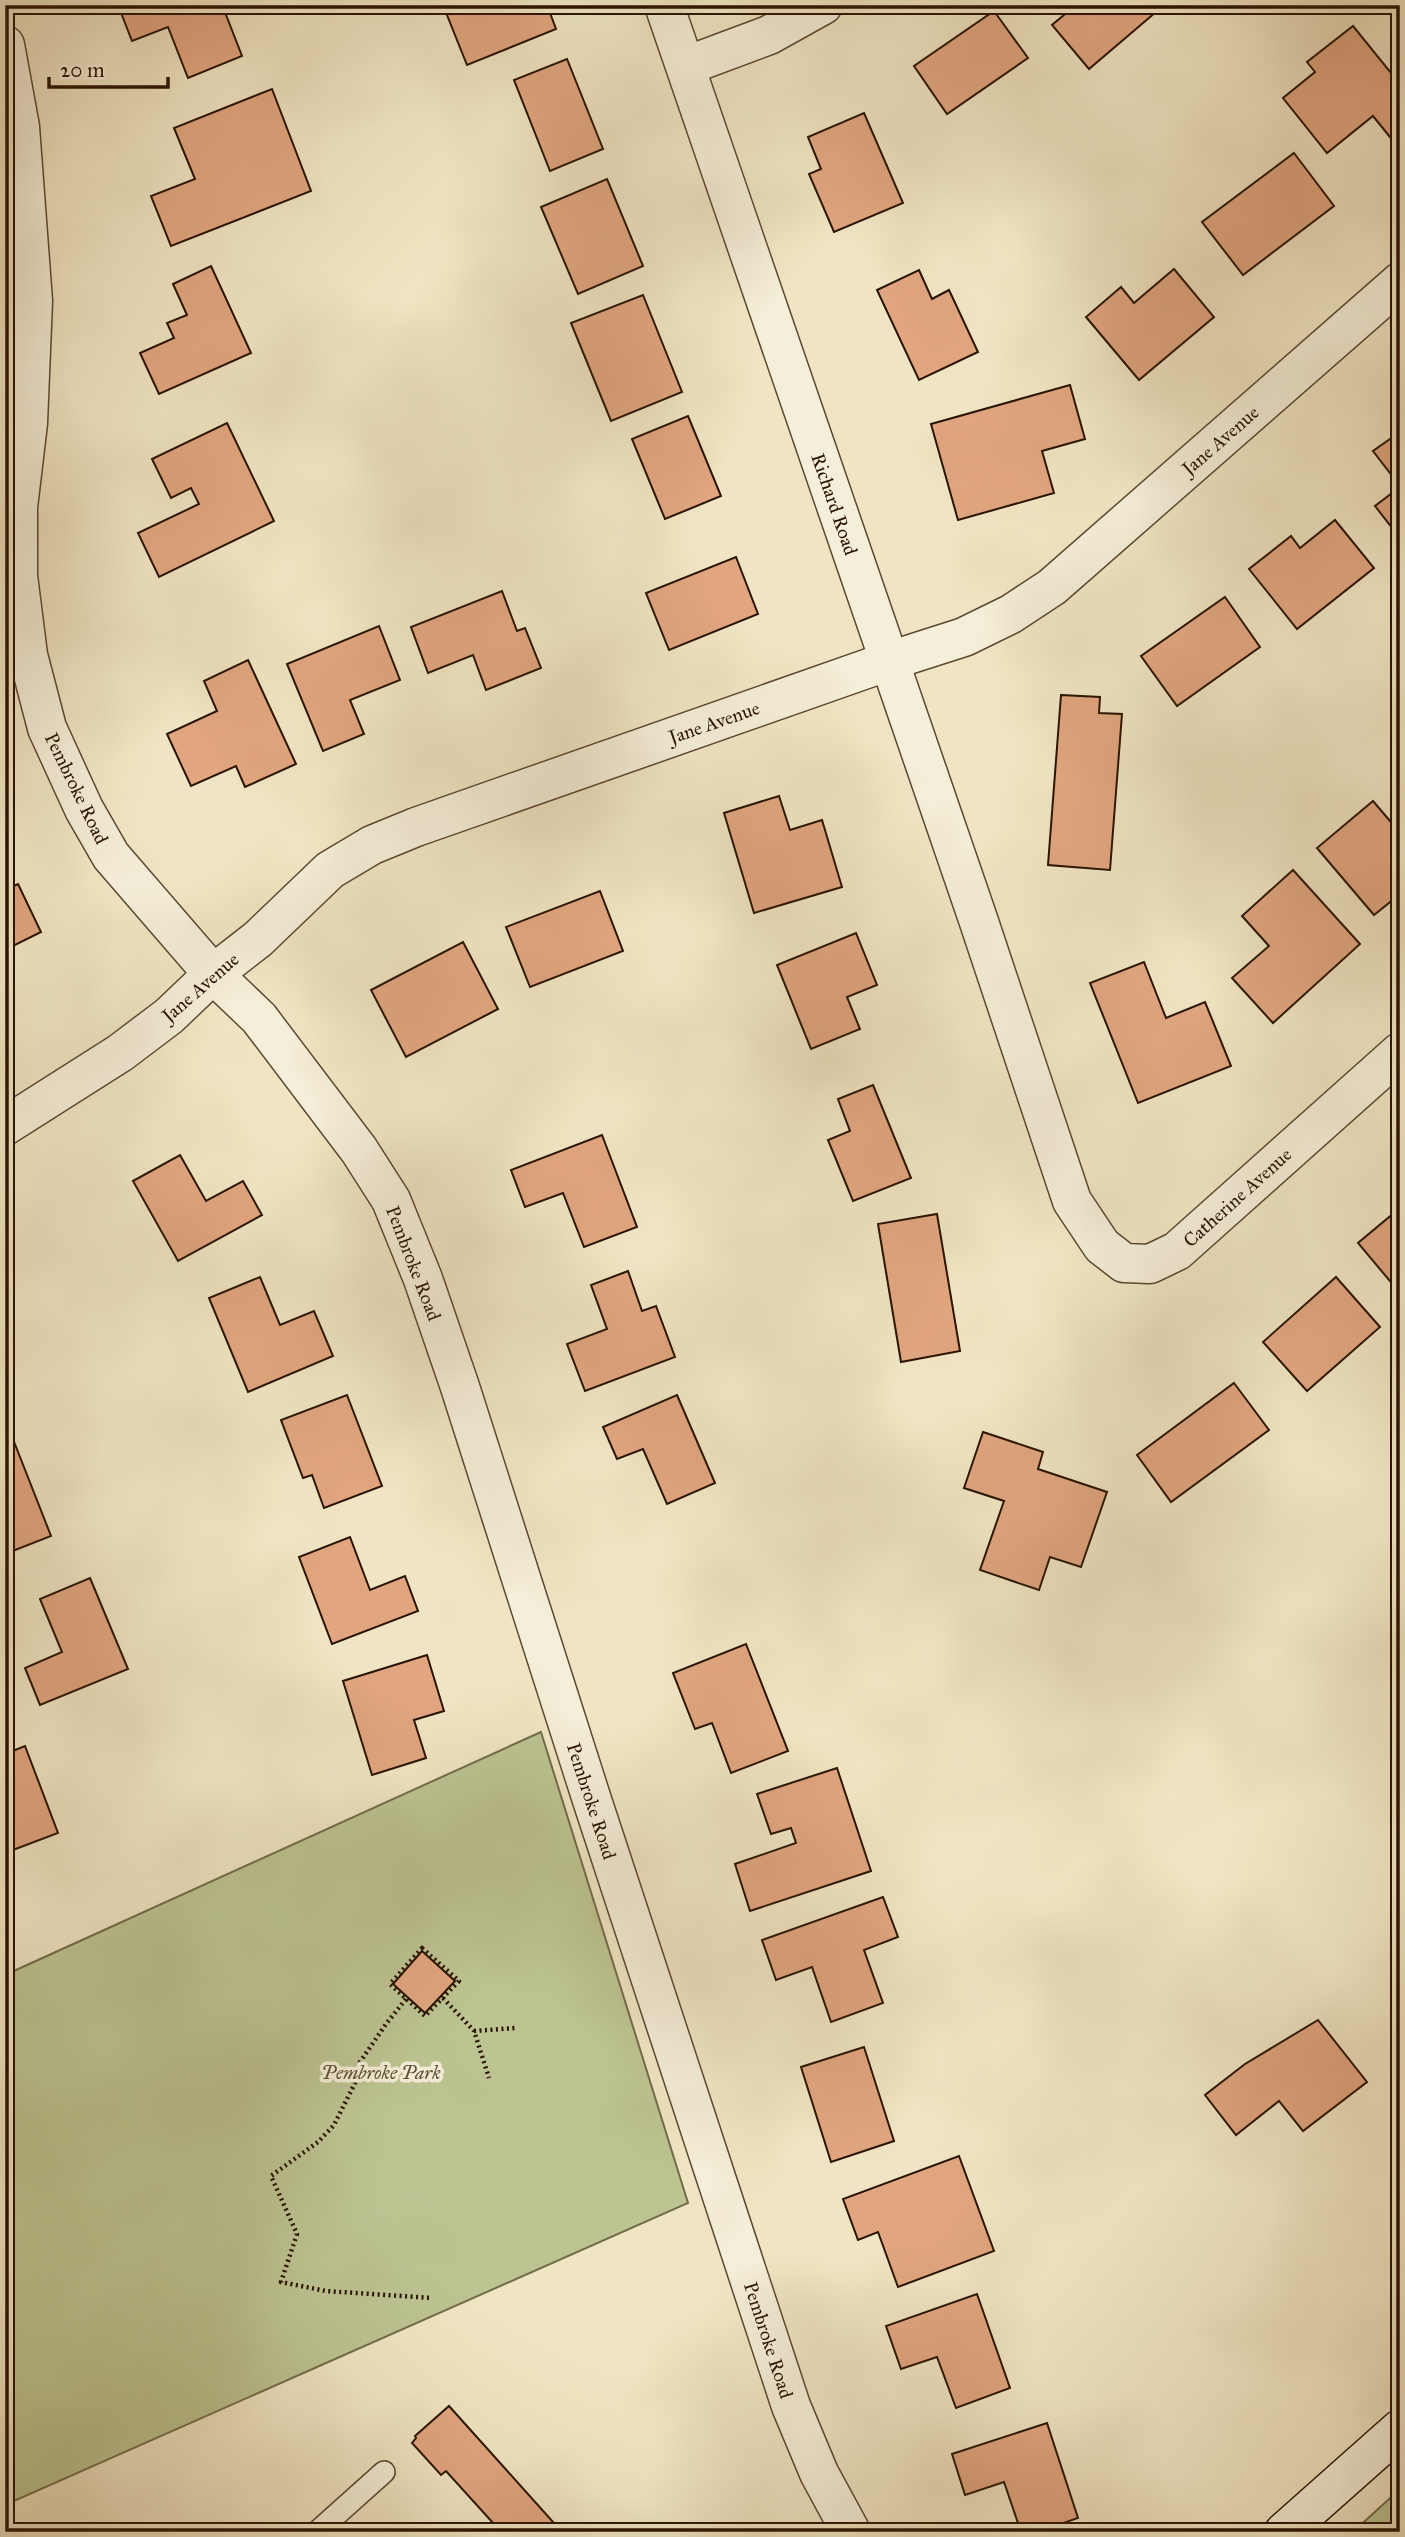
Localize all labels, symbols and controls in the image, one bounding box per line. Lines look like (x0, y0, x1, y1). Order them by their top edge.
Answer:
scale bar (49, 46, 168, 90)
text: 20 m (60, 57, 105, 83)
street label: Jane Avenue (1176, 401, 1264, 482)
street label: Richard Road (806, 450, 863, 559)
street label: Jane Avenue (664, 696, 763, 750)
street label: Pembroke Road (40, 729, 114, 848)
street label: Jane Avenue (156, 948, 244, 1029)
street label: Catherine Avenue (1178, 1143, 1296, 1252)
street label: Pembroke Road (381, 1203, 446, 1324)
street label: Pembroke Road (562, 1740, 621, 1863)
park label: Pembroke Park (321, 2061, 441, 2084)
street label: Pembroke Road (739, 2279, 798, 2402)

